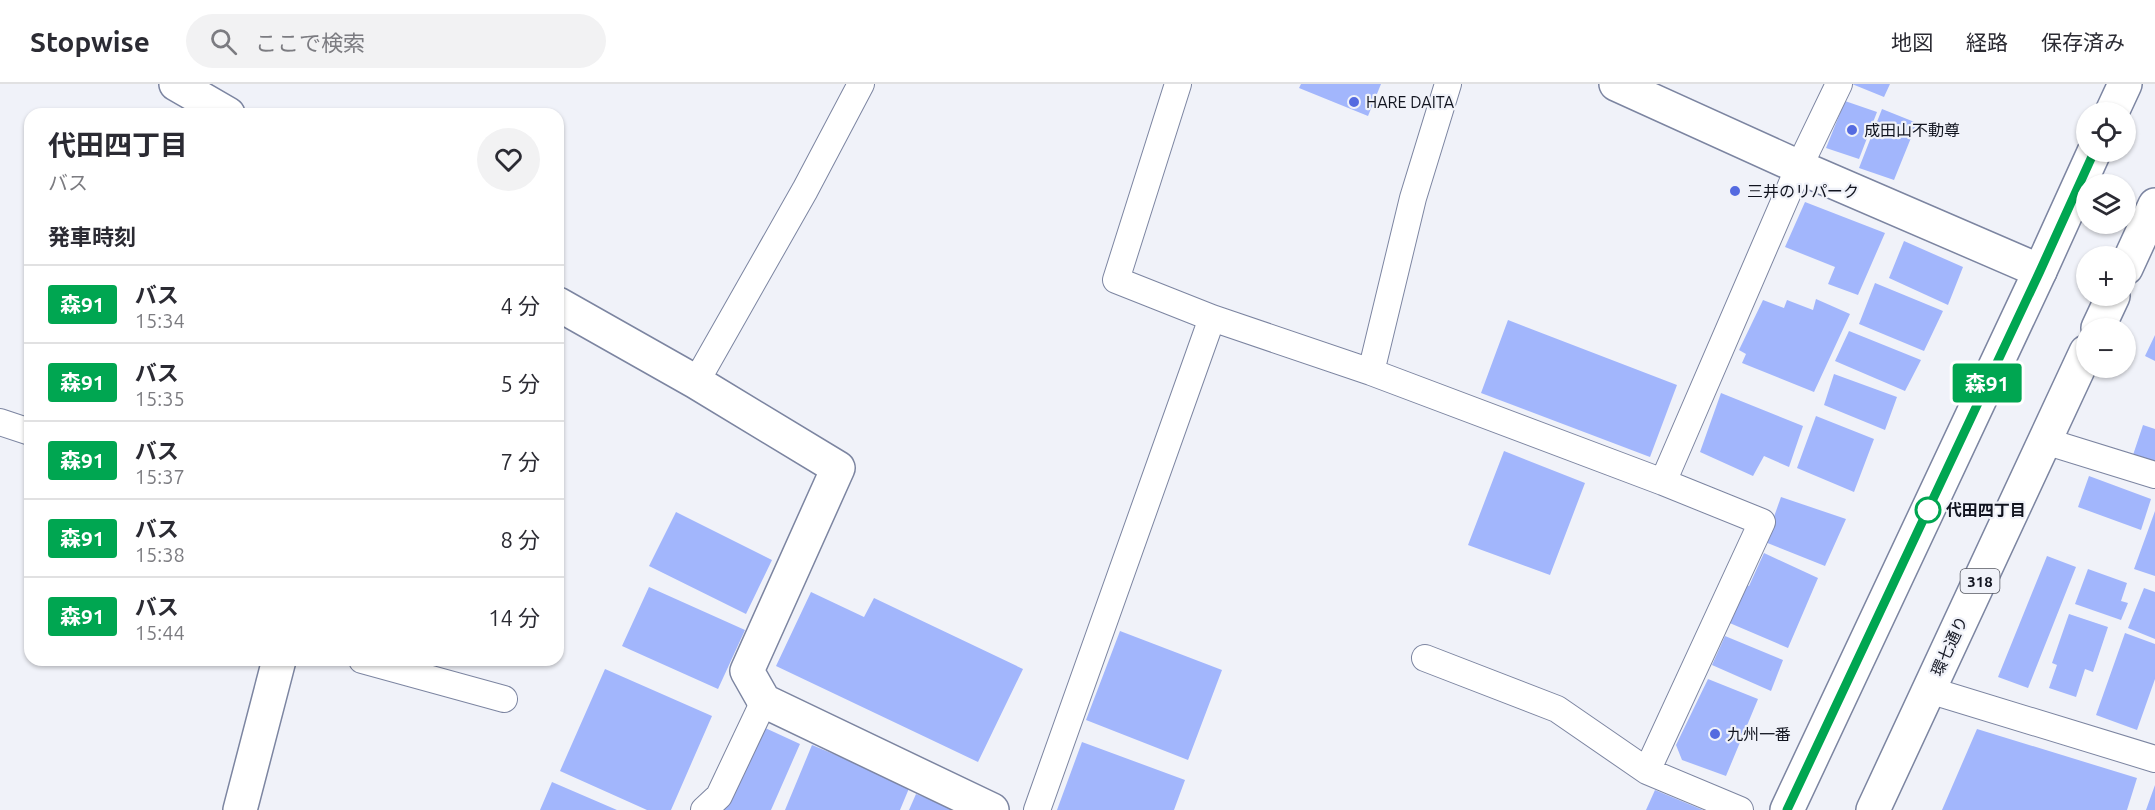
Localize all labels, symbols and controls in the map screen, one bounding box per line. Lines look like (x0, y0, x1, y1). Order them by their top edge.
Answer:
search box (186, 14, 606, 68)
icon: search (207, 25, 240, 58)
text: Stopwise (30, 26, 150, 57)
text: ここで検索 (255, 30, 365, 55)
text: 地図 (1891, 30, 1933, 54)
text: 経路 (1966, 30, 2008, 54)
text: 保存済み (2041, 30, 2125, 54)
place label: HARE DAITA (1366, 93, 1455, 111)
marker: HARE DAITA (1347, 95, 1361, 109)
map controls (2076, 102, 2136, 378)
button: locate (2076, 102, 2136, 162)
place label: 成田山不動尊 (1864, 121, 1960, 139)
marker: 成田山不動尊 (1845, 123, 1859, 137)
button: heart (477, 128, 540, 191)
text: 代田四丁目 (48, 129, 188, 160)
text: バス (48, 171, 88, 194)
button: layers (2076, 174, 2136, 234)
place label: 三井のリパーク (1747, 182, 1859, 200)
marker: 三井のリパーク (1728, 184, 1742, 198)
text: 発車時刻 (48, 224, 136, 249)
button: + (2076, 246, 2136, 306)
text: バス (135, 282, 179, 307)
text: 森91 (60, 292, 105, 316)
text: 4 分 (501, 293, 540, 318)
text: 15:34 (135, 309, 185, 332)
button: − (2076, 318, 2136, 378)
text: バス (135, 360, 179, 385)
line badge: 森91 (1952, 364, 2022, 402)
text: 森91 (60, 370, 105, 394)
text: 5 分 (501, 371, 540, 396)
text: 森91 (1965, 371, 2009, 395)
text: 15:35 (135, 387, 185, 410)
text: バス (135, 438, 179, 463)
text: 森91 (60, 448, 105, 472)
text: 7 分 (501, 449, 540, 474)
text: 15:37 (135, 465, 185, 488)
marker: 代田四丁目 (1915, 497, 1941, 523)
place label: 代田四丁目 (1946, 501, 2026, 519)
text: バス (135, 516, 179, 541)
text: 森91 (60, 526, 105, 550)
text: 8 分 (501, 527, 540, 552)
text: 15:38 (135, 543, 185, 566)
road number: 318 (1960, 569, 2000, 593)
text: バス (135, 594, 179, 619)
text: 森91 (60, 604, 105, 628)
text: 14 分 (488, 605, 540, 630)
street label: 環七通り (1927, 613, 1971, 679)
text: 15:44 (135, 621, 185, 644)
place label: 九州一番 (1727, 725, 1791, 743)
marker: 九州一番 (1708, 727, 1722, 741)

